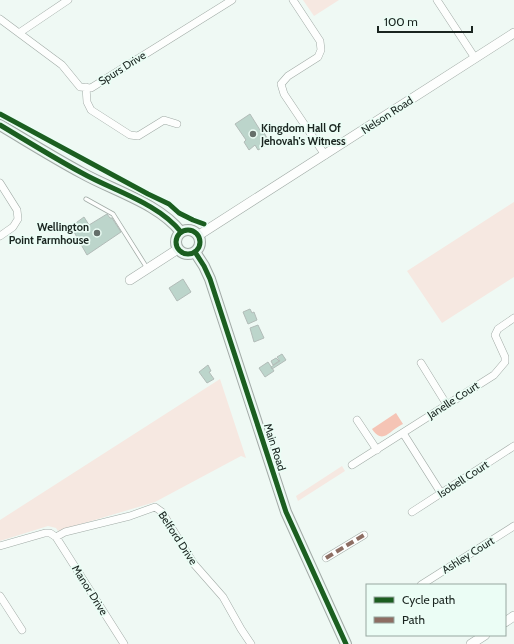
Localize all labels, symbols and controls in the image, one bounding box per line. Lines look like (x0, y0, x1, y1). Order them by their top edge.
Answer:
scale bar (378, 8, 472, 34)
text: 100 m (384, 14, 418, 29)
street label: Spurs Drive (96, 48, 149, 88)
street label: Nelson Road (358, 93, 416, 137)
place label: Kingdom Hall Of Jehovah's Witness (260, 121, 346, 148)
marker: Kingdom Hall Of Jehovah's Witness (248, 129, 258, 139)
place label: Wellington Point Farmhouse (9, 220, 89, 247)
marker: Wellington Point Farmhouse (92, 228, 102, 238)
street label: Janelle Court (424, 378, 482, 422)
street label: Main Road (261, 422, 289, 472)
street label: Isobell Court (435, 457, 492, 501)
street label: Belford Drive (156, 509, 201, 568)
street label: Ashley Court (439, 533, 497, 577)
street label: Manor Drive (69, 562, 111, 618)
legend (366, 584, 506, 636)
text: Cycle path (402, 592, 455, 607)
text: Path (402, 612, 425, 627)

